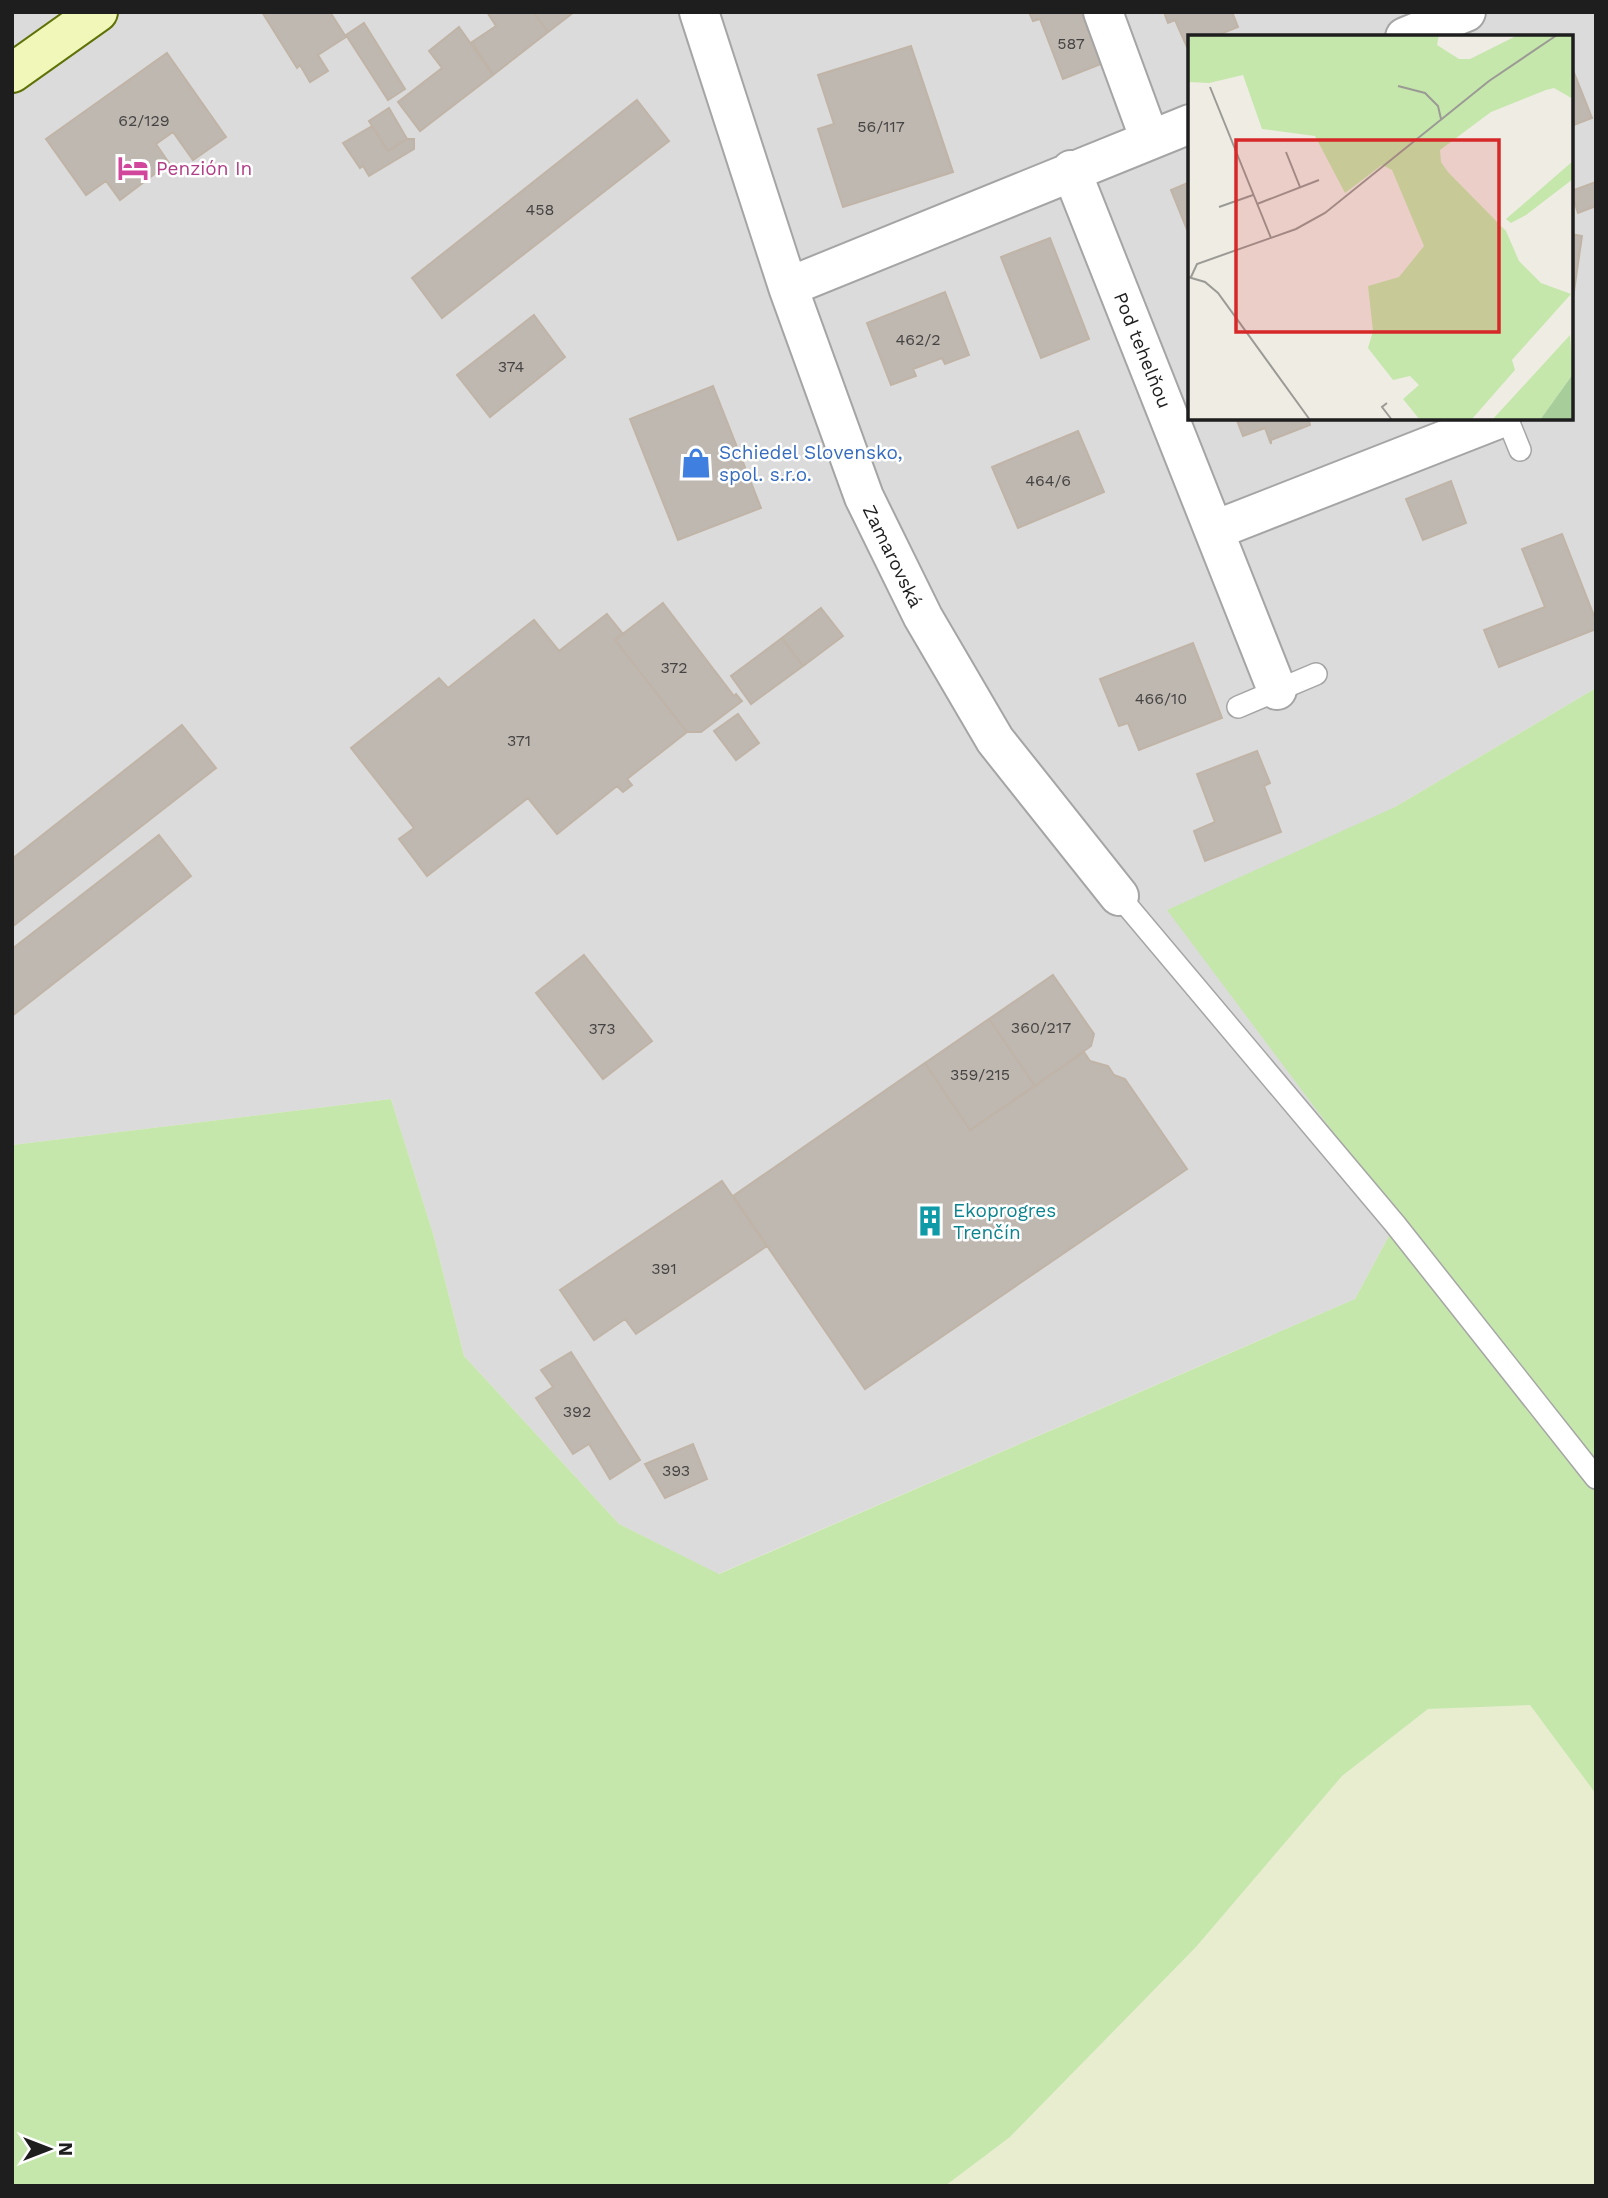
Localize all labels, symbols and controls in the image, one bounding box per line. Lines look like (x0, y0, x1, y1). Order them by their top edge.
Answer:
house number: 587 (1057, 34, 1085, 53)
inset map (1188, 35, 1573, 420)
house number: 62/129 (118, 111, 170, 130)
house number: 56/117 (857, 117, 905, 136)
hotel icon: Penzión In (116, 151, 150, 185)
place label: Penzión In (156, 157, 252, 180)
house number: 458 (526, 200, 554, 219)
street label: Pod tehelňou (1109, 289, 1176, 412)
house number: 462/2 (895, 330, 941, 349)
house number: 374 (498, 357, 524, 376)
place label: Schiedel Slovensko, spol. s.r.o. (719, 441, 903, 486)
shop icon: Schiedel Slovensko, spol. s.r.o. (679, 446, 713, 480)
house number: 464/6 (1025, 471, 1071, 490)
street label: Zamarovská (858, 501, 927, 612)
house number: 372 (661, 658, 688, 677)
house number: 466/10 (1135, 689, 1187, 708)
house number: 371 (507, 731, 531, 750)
house number: 360/217 (1011, 1018, 1071, 1037)
house number: 373 (589, 1019, 616, 1038)
house number: 359/215 (950, 1065, 1010, 1084)
place label: Ekoprogres Trenčín (953, 1199, 1056, 1244)
building icon: Ekoprogres Trenčín (913, 1204, 947, 1238)
house number: 391 (651, 1259, 677, 1278)
house number: 392 (563, 1402, 591, 1421)
house number: 393 (662, 1461, 690, 1480)
north arrow (14, 2114, 84, 2184)
text: N (54, 2142, 77, 2156)

